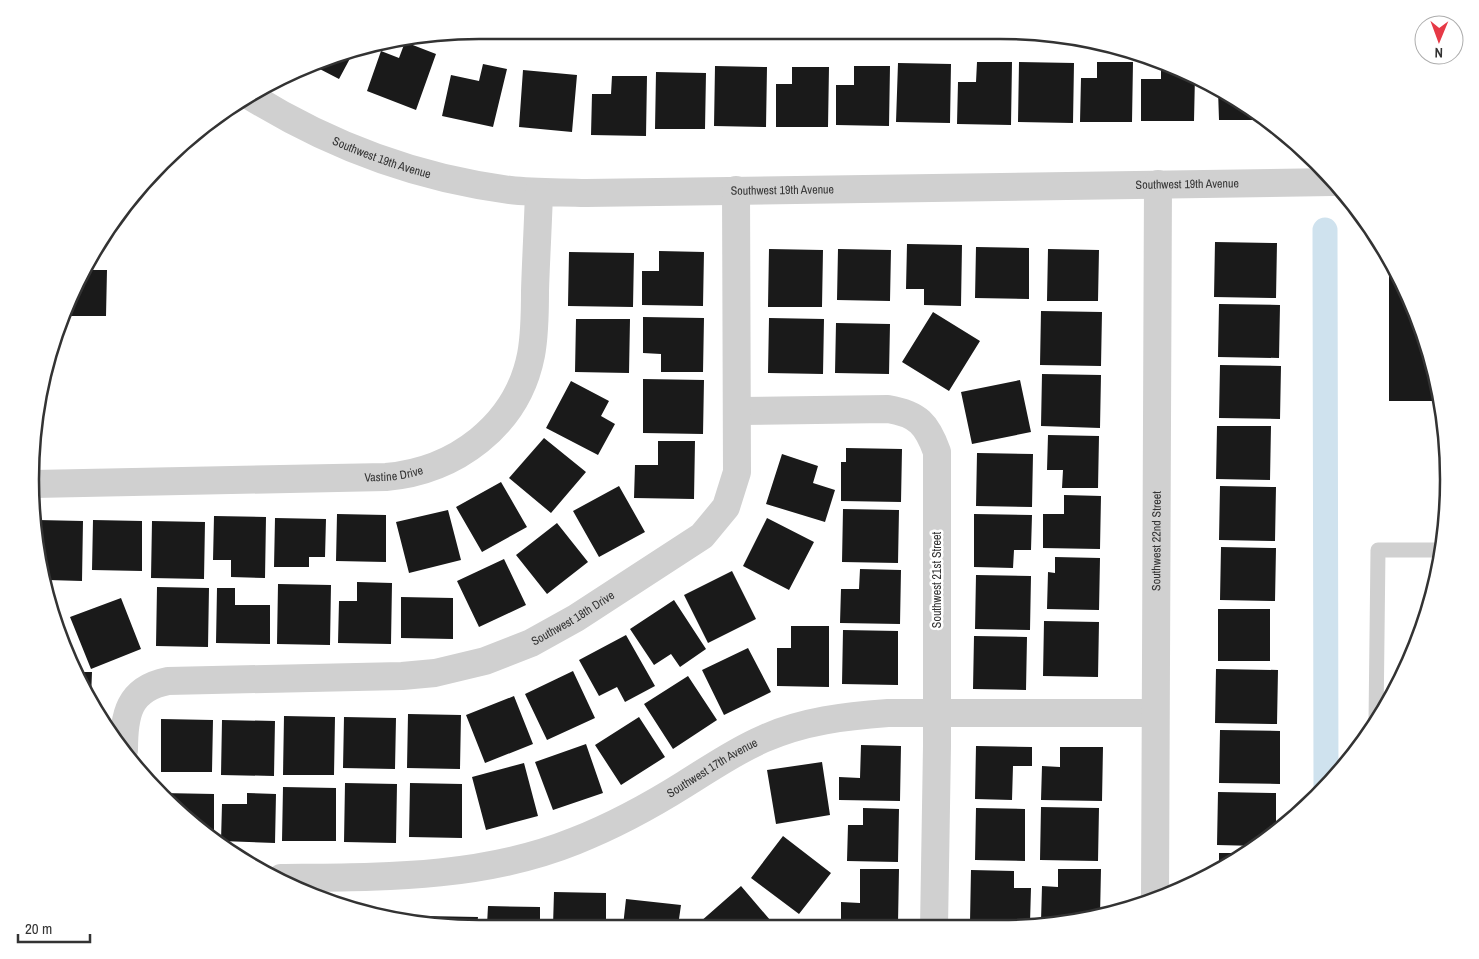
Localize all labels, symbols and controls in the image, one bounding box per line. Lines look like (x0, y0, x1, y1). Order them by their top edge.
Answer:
north arrow (1414, 15, 1464, 65)
text: N (1434, 44, 1443, 62)
street label: Southwest 19th Avenue (330, 133, 433, 182)
street label: Southwest 19th Avenue (1135, 175, 1239, 193)
street label: Southwest 19th Avenue (730, 181, 834, 199)
street label: Vastine Drive (364, 462, 425, 485)
street label: Southwest 22nd Street (1148, 491, 1165, 591)
street label: Southwest 21st Street (929, 532, 945, 628)
street label: Southwest 18th Drive (528, 587, 617, 649)
street label: Southwest 17th Avenue (664, 735, 760, 801)
scale bar (18, 912, 90, 944)
text: 20 m (25, 918, 52, 939)

